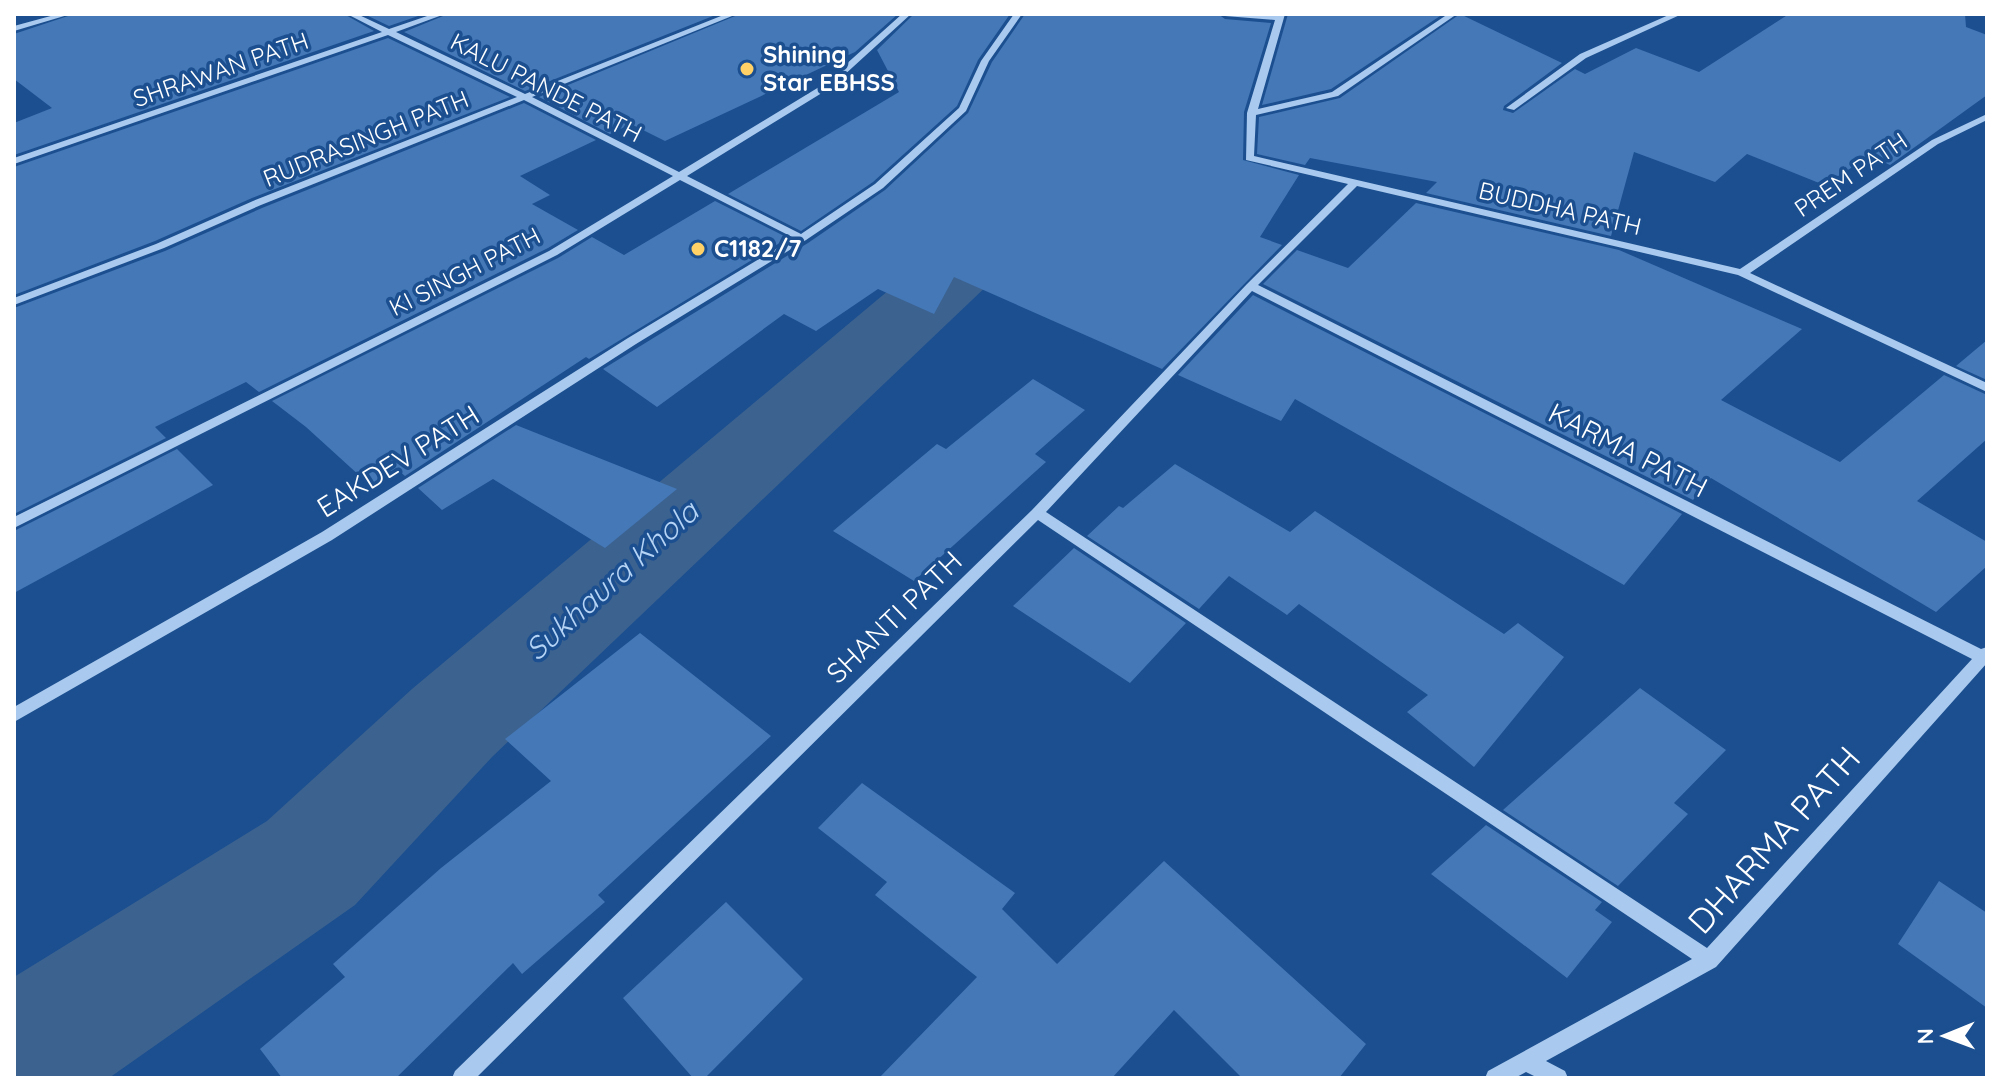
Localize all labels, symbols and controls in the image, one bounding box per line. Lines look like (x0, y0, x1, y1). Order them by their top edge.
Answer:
street label: SHRAWAN PATH (129, 25, 312, 113)
street label: KALU PANDE PATH (446, 26, 647, 148)
place label: Shining Star EBHSS (763, 39, 895, 97)
marker: Shining Star EBHSS (738, 60, 756, 78)
street label: RUDRASINGH PATH (259, 83, 473, 193)
street label: PREM PATH (1788, 125, 1913, 223)
street label: BUDDHA PATH (1476, 175, 1645, 241)
street label: KI SINGH PATH (384, 220, 545, 322)
place label: C1182/7 (714, 233, 801, 263)
marker: C1182/7 (689, 240, 707, 258)
street label: KARMA PATH (1543, 394, 1714, 505)
street label: EAKDEV PATH (310, 397, 485, 524)
water label: Sukhaura Khola (517, 491, 707, 668)
street label: SHANTI PATH (818, 543, 969, 690)
street label: DHARMA PATH (1678, 737, 1869, 942)
north arrow (1905, 996, 1985, 1076)
text: N (1911, 1028, 1939, 1045)

